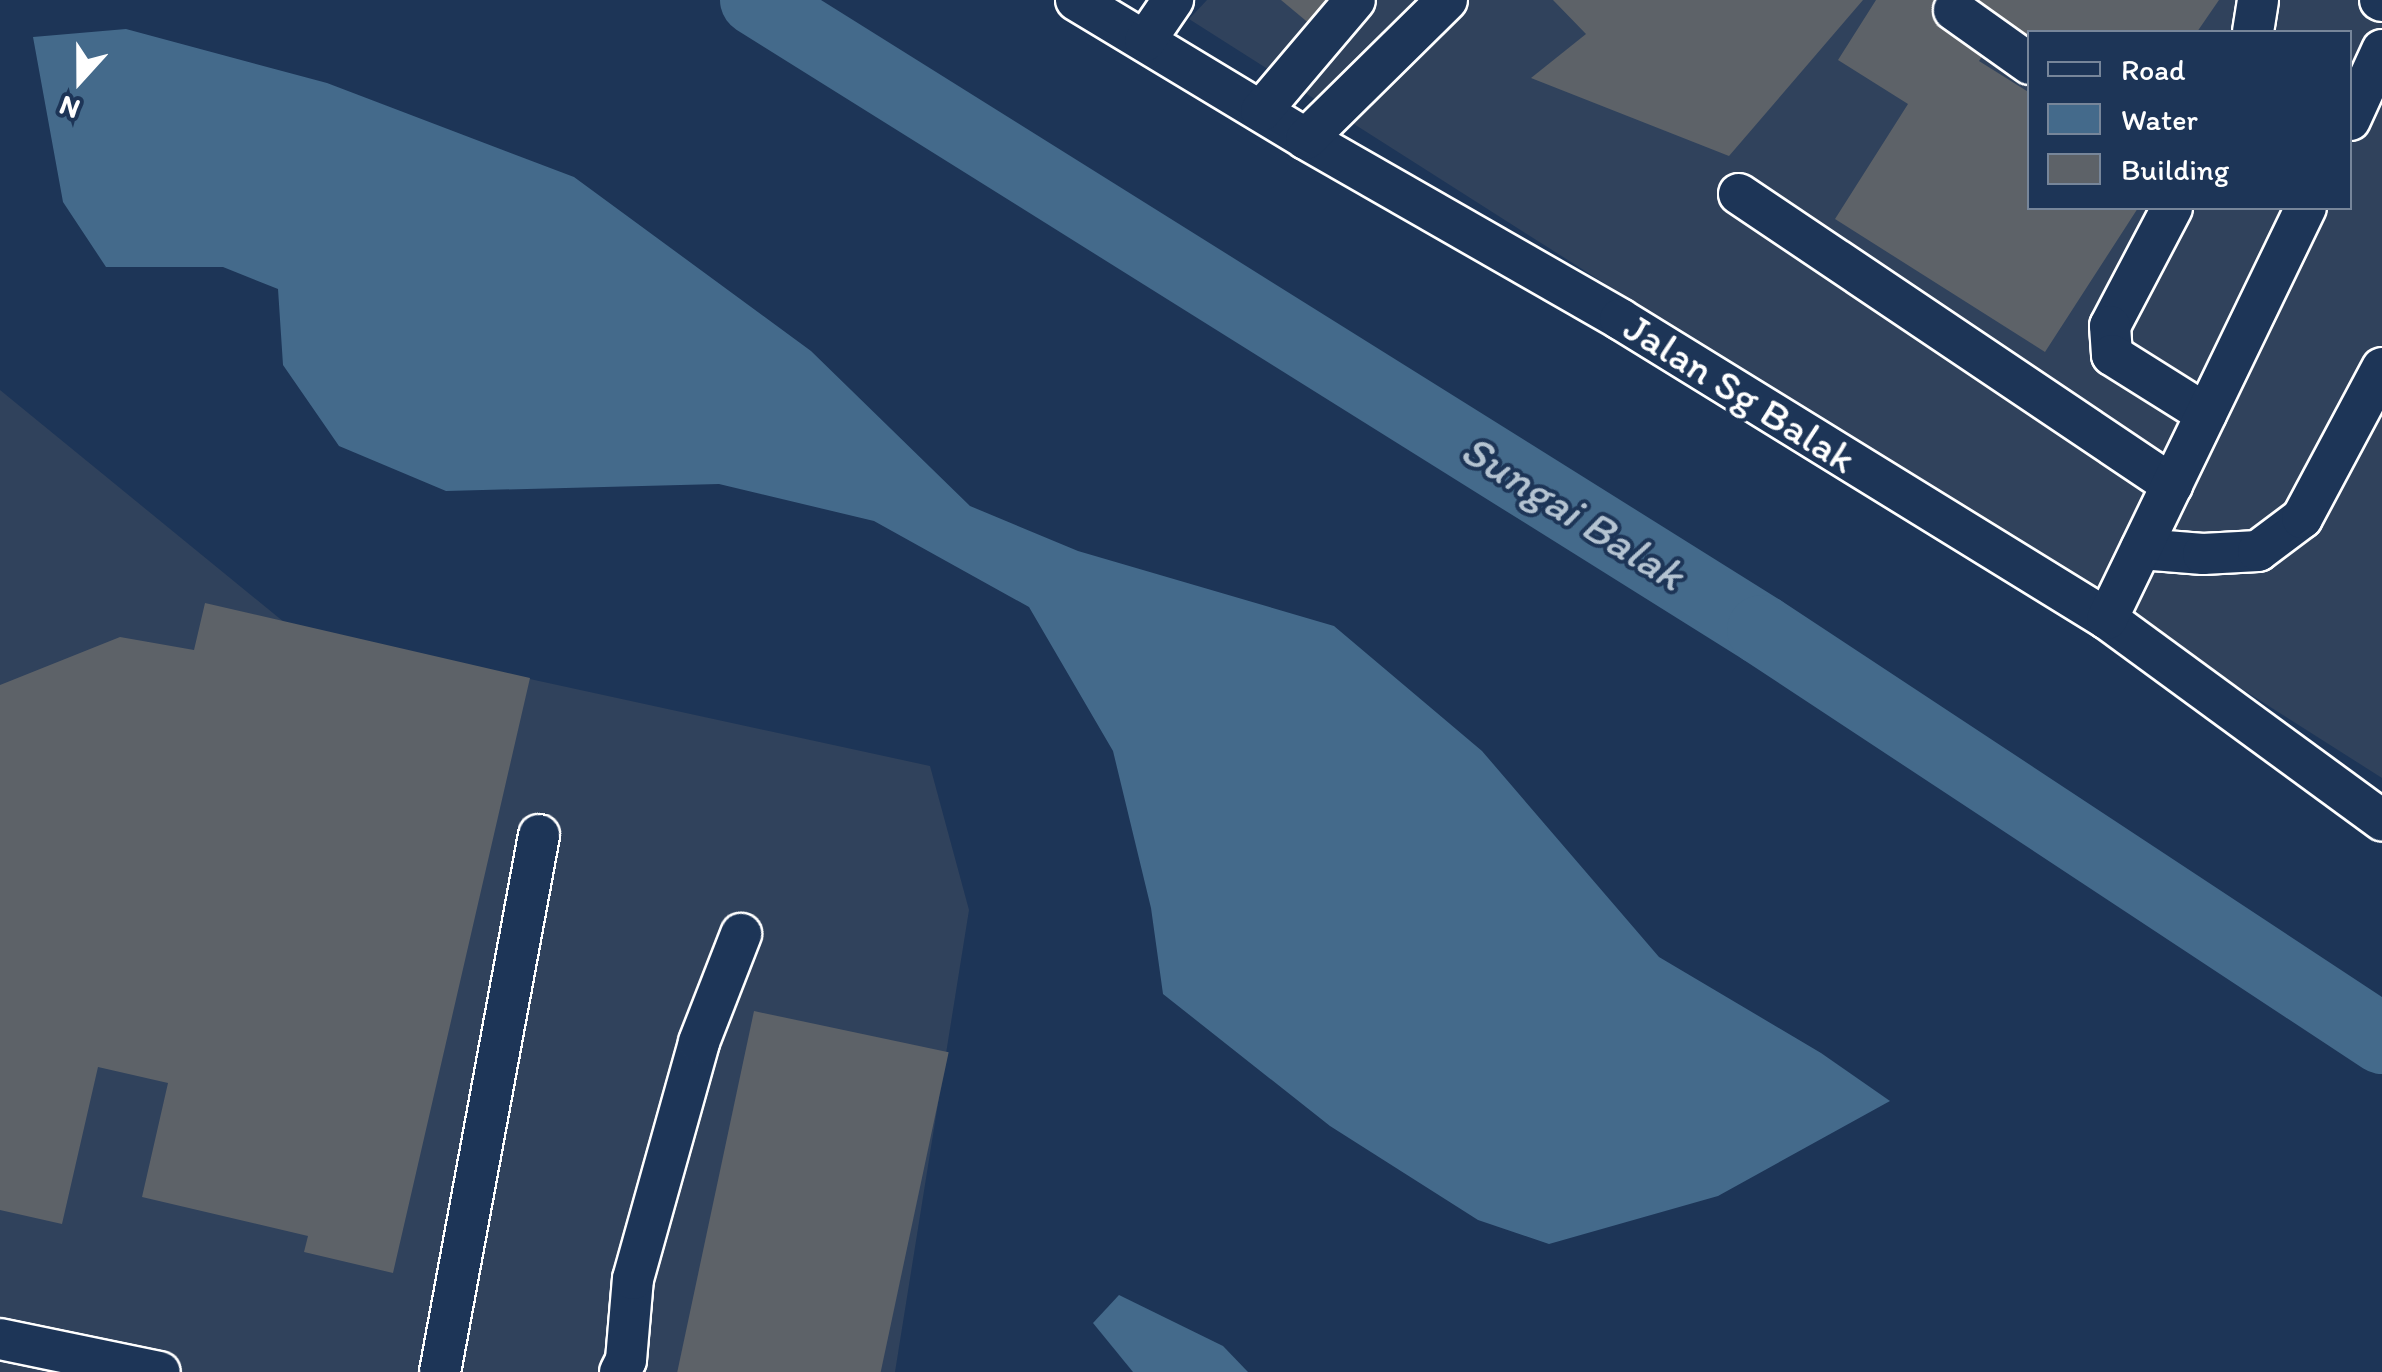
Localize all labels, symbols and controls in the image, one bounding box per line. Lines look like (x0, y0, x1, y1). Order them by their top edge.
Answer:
north arrow (30, 30, 130, 130)
legend (2027, 30, 2352, 210)
text: Road (2121, 51, 2186, 88)
text: N (54, 89, 84, 127)
text: Water (2121, 101, 2198, 138)
text: Building (2121, 151, 2229, 188)
street label: Jalan Sg Balak (1615, 302, 1865, 484)
water label: Sungai Balak (1452, 422, 1694, 602)

